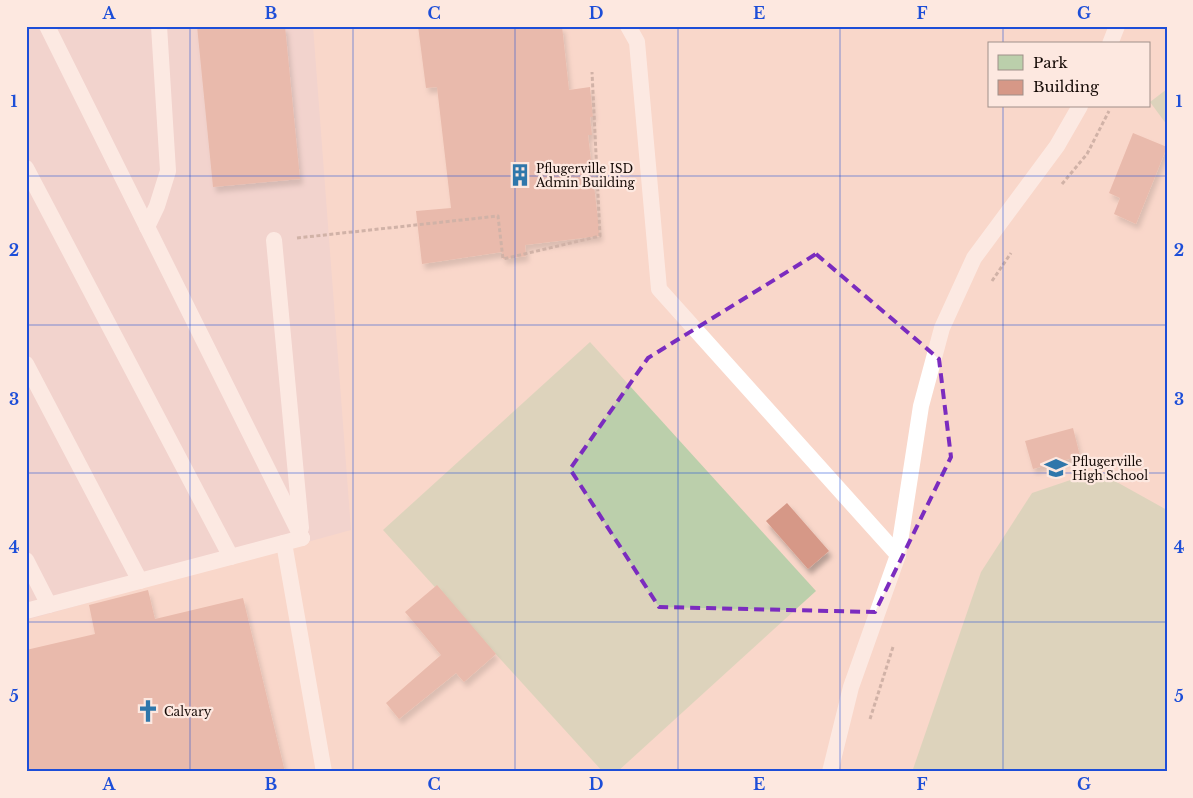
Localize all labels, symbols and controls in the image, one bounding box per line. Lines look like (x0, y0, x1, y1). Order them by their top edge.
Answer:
text: A (102, 3, 117, 23)
text: B (265, 3, 278, 23)
text: C (427, 3, 441, 23)
text: D (589, 3, 603, 23)
text: E (753, 3, 765, 23)
text: F (916, 3, 928, 23)
text: G (1077, 3, 1091, 23)
legend (988, 42, 1150, 108)
text: Park (1033, 53, 1069, 72)
text: Building (1033, 77, 1100, 96)
text: 1 (11, 91, 18, 111)
text: 1 (1176, 91, 1183, 111)
place label: Pflugerville ISD Admin Building (535, 161, 635, 190)
building icon: Pflugerville ISD Admin Building (507, 162, 533, 188)
text: 2 (9, 240, 19, 260)
text: 2 (1174, 240, 1184, 260)
text: 3 (9, 389, 19, 409)
text: 3 (1174, 389, 1184, 409)
place label: Pflugerville High School (1072, 454, 1148, 483)
school or university icon: Pflugerville High School (1043, 455, 1069, 481)
text: 4 (9, 537, 19, 557)
text: 4 (1174, 537, 1184, 557)
text: 5 (9, 686, 19, 706)
text: 5 (1174, 686, 1184, 706)
church icon: Calvary (135, 698, 161, 724)
place label: Calvary (164, 704, 212, 719)
text: A (102, 774, 117, 794)
text: B (265, 774, 278, 794)
text: C (427, 774, 441, 794)
text: D (589, 774, 603, 794)
text: E (753, 774, 765, 794)
text: F (916, 774, 928, 794)
text: G (1077, 774, 1091, 794)

